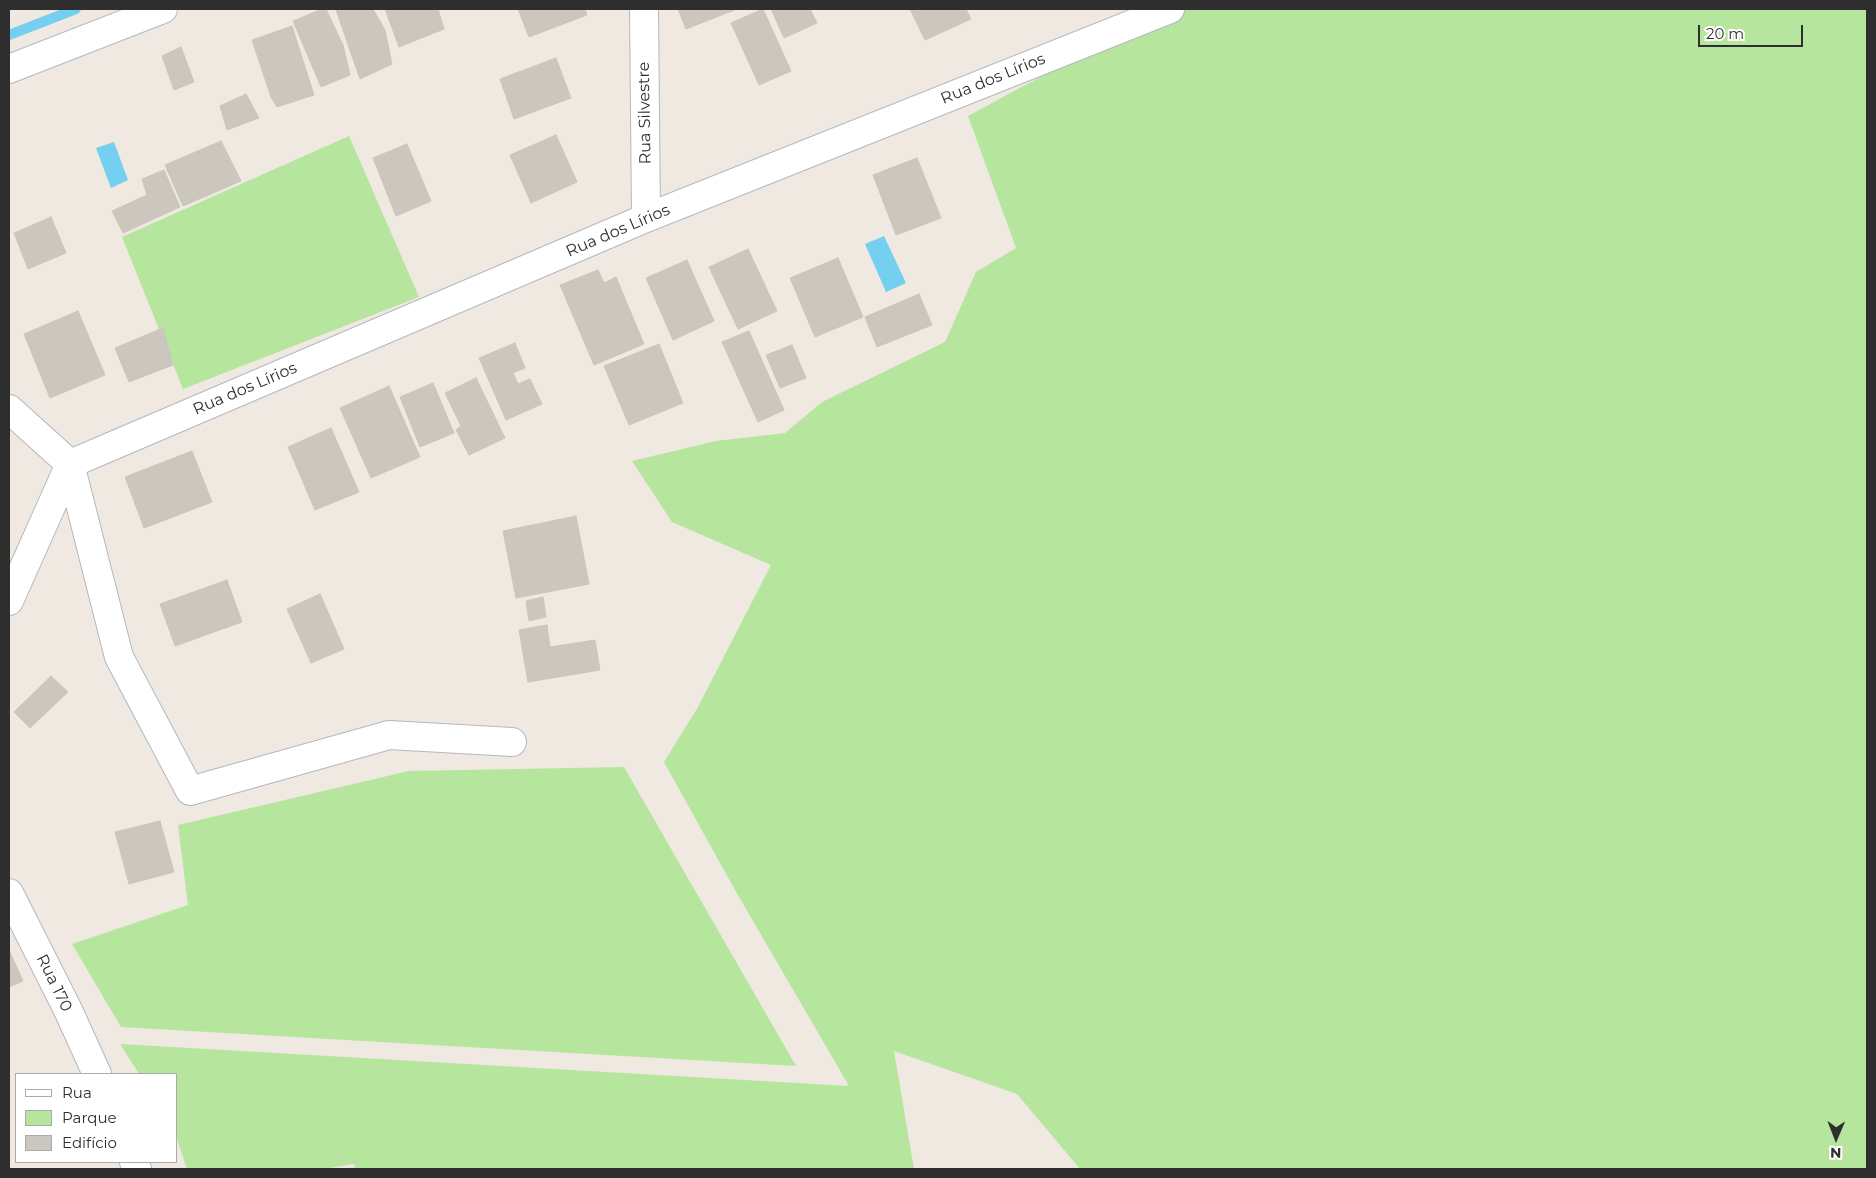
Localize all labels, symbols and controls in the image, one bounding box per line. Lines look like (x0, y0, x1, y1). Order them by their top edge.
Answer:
scale bar (1701, 15, 1806, 47)
text: 20 m (1706, 24, 1744, 43)
street label: Rua dos Lírios (938, 49, 1048, 109)
street label: Rua Silvestre (635, 62, 655, 164)
street label: Rua dos Lírios (563, 200, 673, 262)
street label: Rua dos Lírios (190, 358, 300, 420)
street label: Rua 170 (32, 951, 76, 1015)
legend (15, 1073, 178, 1163)
text: Rua (62, 1083, 92, 1102)
text: Parque (62, 1108, 117, 1127)
north arrow (1811, 1113, 1861, 1163)
text: Edifício (62, 1133, 117, 1152)
text: N (1830, 1144, 1842, 1162)

